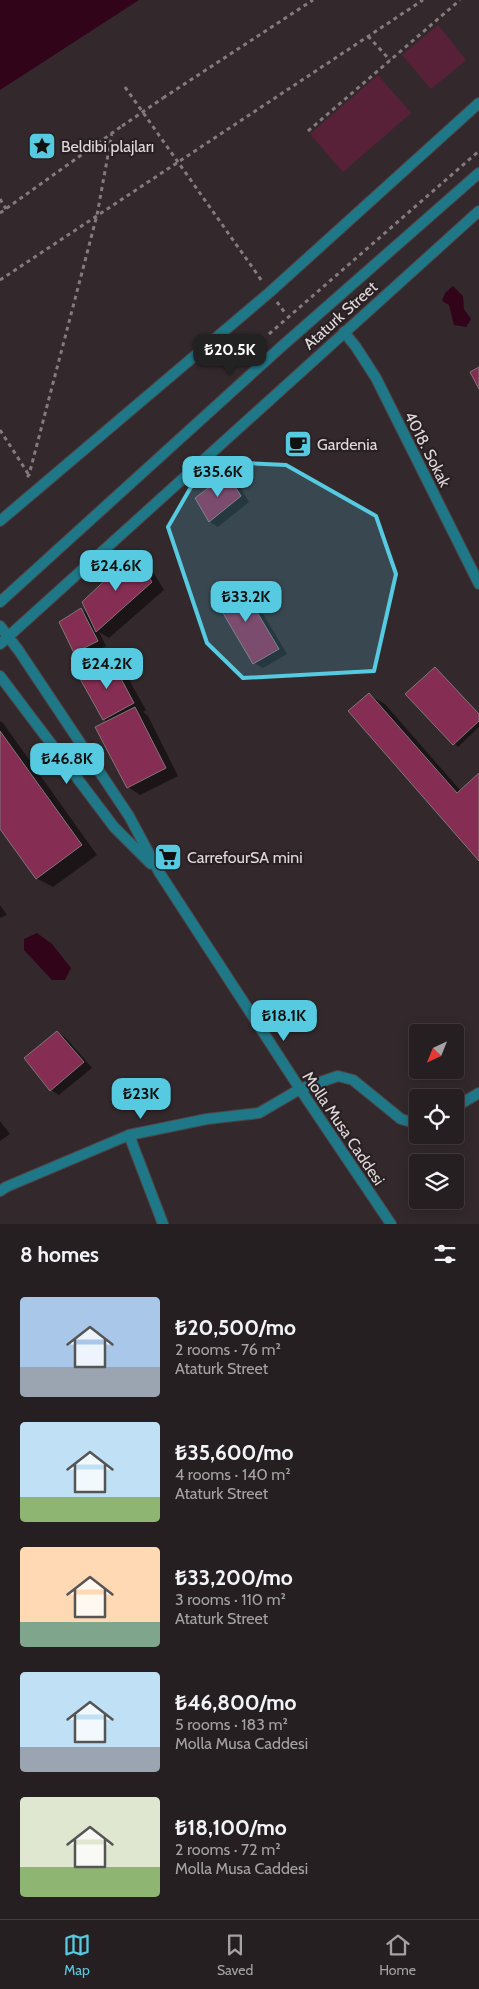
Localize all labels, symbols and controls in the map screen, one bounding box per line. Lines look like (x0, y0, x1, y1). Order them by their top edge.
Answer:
place icon: Beldibi plajları (27, 131, 57, 161)
place label: Beldibi plajları (61, 137, 154, 156)
street label: Ataturk Street (299, 277, 382, 354)
pin: ₺20.5K (189, 334, 271, 376)
text: ₺20.5K (204, 340, 256, 359)
street label: 4018. Sokak (400, 408, 455, 491)
cafe icon: Gardenia (283, 429, 313, 459)
place label: Gardenia (317, 435, 378, 454)
pin: ₺35.6K (177, 456, 259, 498)
text: ₺35.6K (193, 462, 243, 481)
pin: ₺24.6K (75, 550, 157, 592)
text: ₺24.6K (91, 556, 141, 575)
pin: ₺33.2K (205, 580, 287, 623)
text: ₺33.2K (222, 587, 270, 606)
pin: ₺24.2K (66, 648, 148, 690)
text: ₺24.2K (82, 654, 132, 673)
pin: ₺46.8K (26, 742, 108, 785)
text: ₺46.8K (41, 749, 93, 768)
supermarket icon: CarrefourSA mini (153, 842, 183, 872)
place label: CarrefourSA mini (187, 848, 303, 867)
pin: ₺18.1K (243, 1000, 325, 1042)
text: ₺18.1K (262, 1006, 306, 1025)
north arrow (409, 1024, 464, 1079)
map controls (409, 1024, 464, 1209)
street label: Molla Musa Caddesi (299, 1068, 389, 1189)
pin: ₺23K (111, 1078, 171, 1120)
text: ₺23K (123, 1084, 159, 1103)
button: locate (409, 1089, 464, 1144)
button: layers (409, 1154, 464, 1209)
icon: filters (431, 1240, 459, 1268)
text: 8 homes (20, 1242, 99, 1267)
text: ₺20,500/mo (175, 1315, 296, 1340)
icon: home (60, 1317, 120, 1377)
text: 2 rooms · 76 m² (175, 1340, 281, 1359)
text: Ataturk Street (175, 1359, 268, 1378)
text: ₺35,600/mo (175, 1440, 293, 1465)
icon: home (60, 1442, 120, 1502)
text: 4 rooms · 140 m² (175, 1465, 291, 1484)
text: Ataturk Street (175, 1484, 268, 1503)
text: ₺33,200/mo (175, 1565, 293, 1590)
icon: home (60, 1567, 120, 1627)
text: 3 rooms · 110 m² (175, 1590, 286, 1609)
text: Ataturk Street (175, 1609, 268, 1628)
text: ₺46,800/mo (175, 1690, 297, 1715)
icon: home (60, 1692, 120, 1752)
text: 5 rooms · 183 m² (175, 1715, 288, 1734)
text: Molla Musa Caddesi (175, 1734, 308, 1753)
text: ₺18,100/mo (175, 1815, 287, 1840)
icon: home (60, 1817, 120, 1877)
text: 2 rooms · 72 m² (175, 1840, 280, 1859)
text: Molla Musa Caddesi (175, 1859, 308, 1878)
tab: Map (63, 1931, 91, 1979)
tab: Saved (217, 1931, 253, 1979)
tab: Home (379, 1931, 416, 1979)

